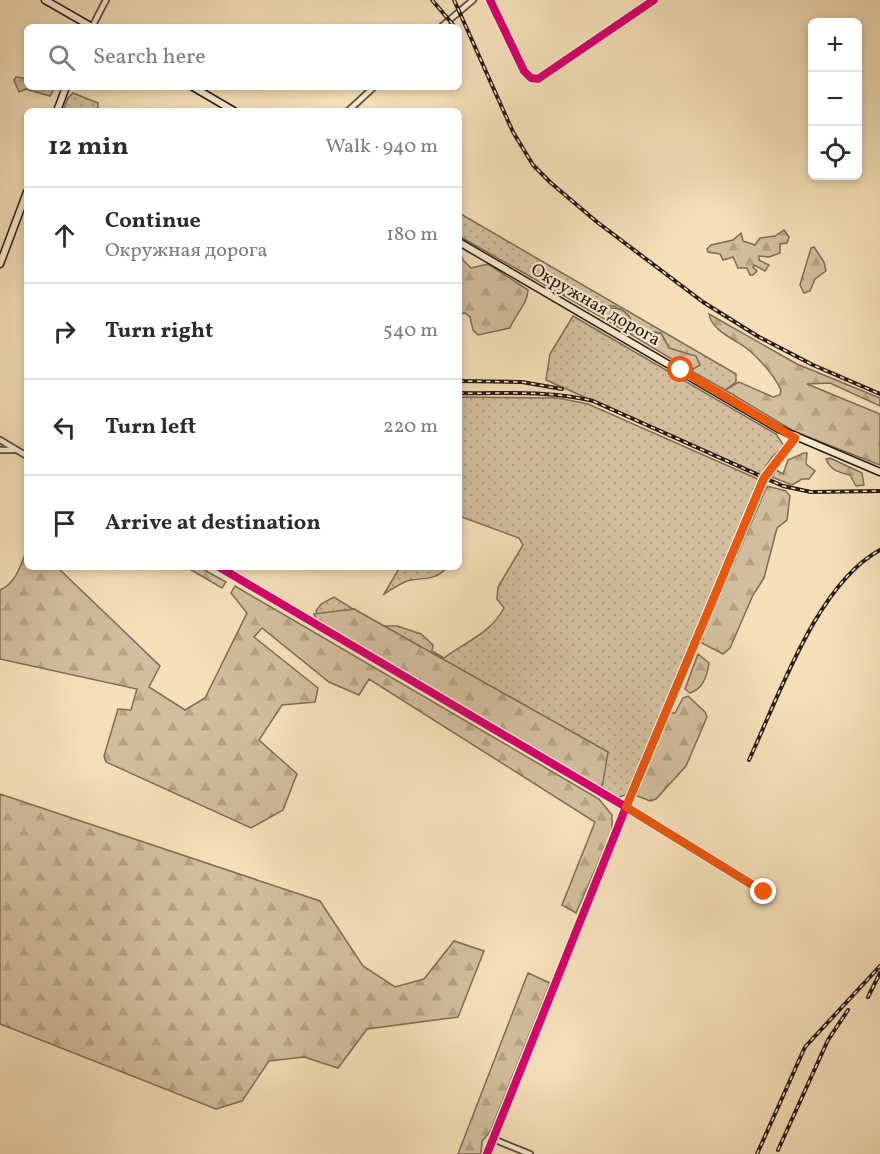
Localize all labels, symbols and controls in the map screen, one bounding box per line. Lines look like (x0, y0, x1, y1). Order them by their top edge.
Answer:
map controls (808, 18, 862, 180)
button: + (808, 18, 862, 72)
search box (24, 24, 462, 90)
icon: search (45, 41, 78, 74)
text: Search here (93, 42, 206, 73)
button: − (808, 72, 862, 126)
button: locate (808, 126, 862, 180)
text: 12 min (48, 129, 129, 165)
text: Walk · 940 m (325, 133, 438, 161)
text: Continue (105, 206, 201, 237)
icon: ahead (48, 219, 81, 252)
text: 180 m (386, 221, 438, 249)
text: Окружная дорога (105, 237, 268, 265)
street label: Окружная дорога (526, 258, 665, 353)
icon: right (48, 315, 81, 348)
text: Turn right (105, 316, 213, 347)
text: 540 m (383, 317, 438, 345)
route start (667, 356, 693, 382)
icon: left (48, 411, 81, 444)
text: Turn left (105, 412, 196, 443)
text: 220 m (383, 413, 438, 441)
icon: arrive (48, 507, 81, 540)
text: Arrive at destination (105, 508, 321, 539)
route end (750, 878, 776, 904)

